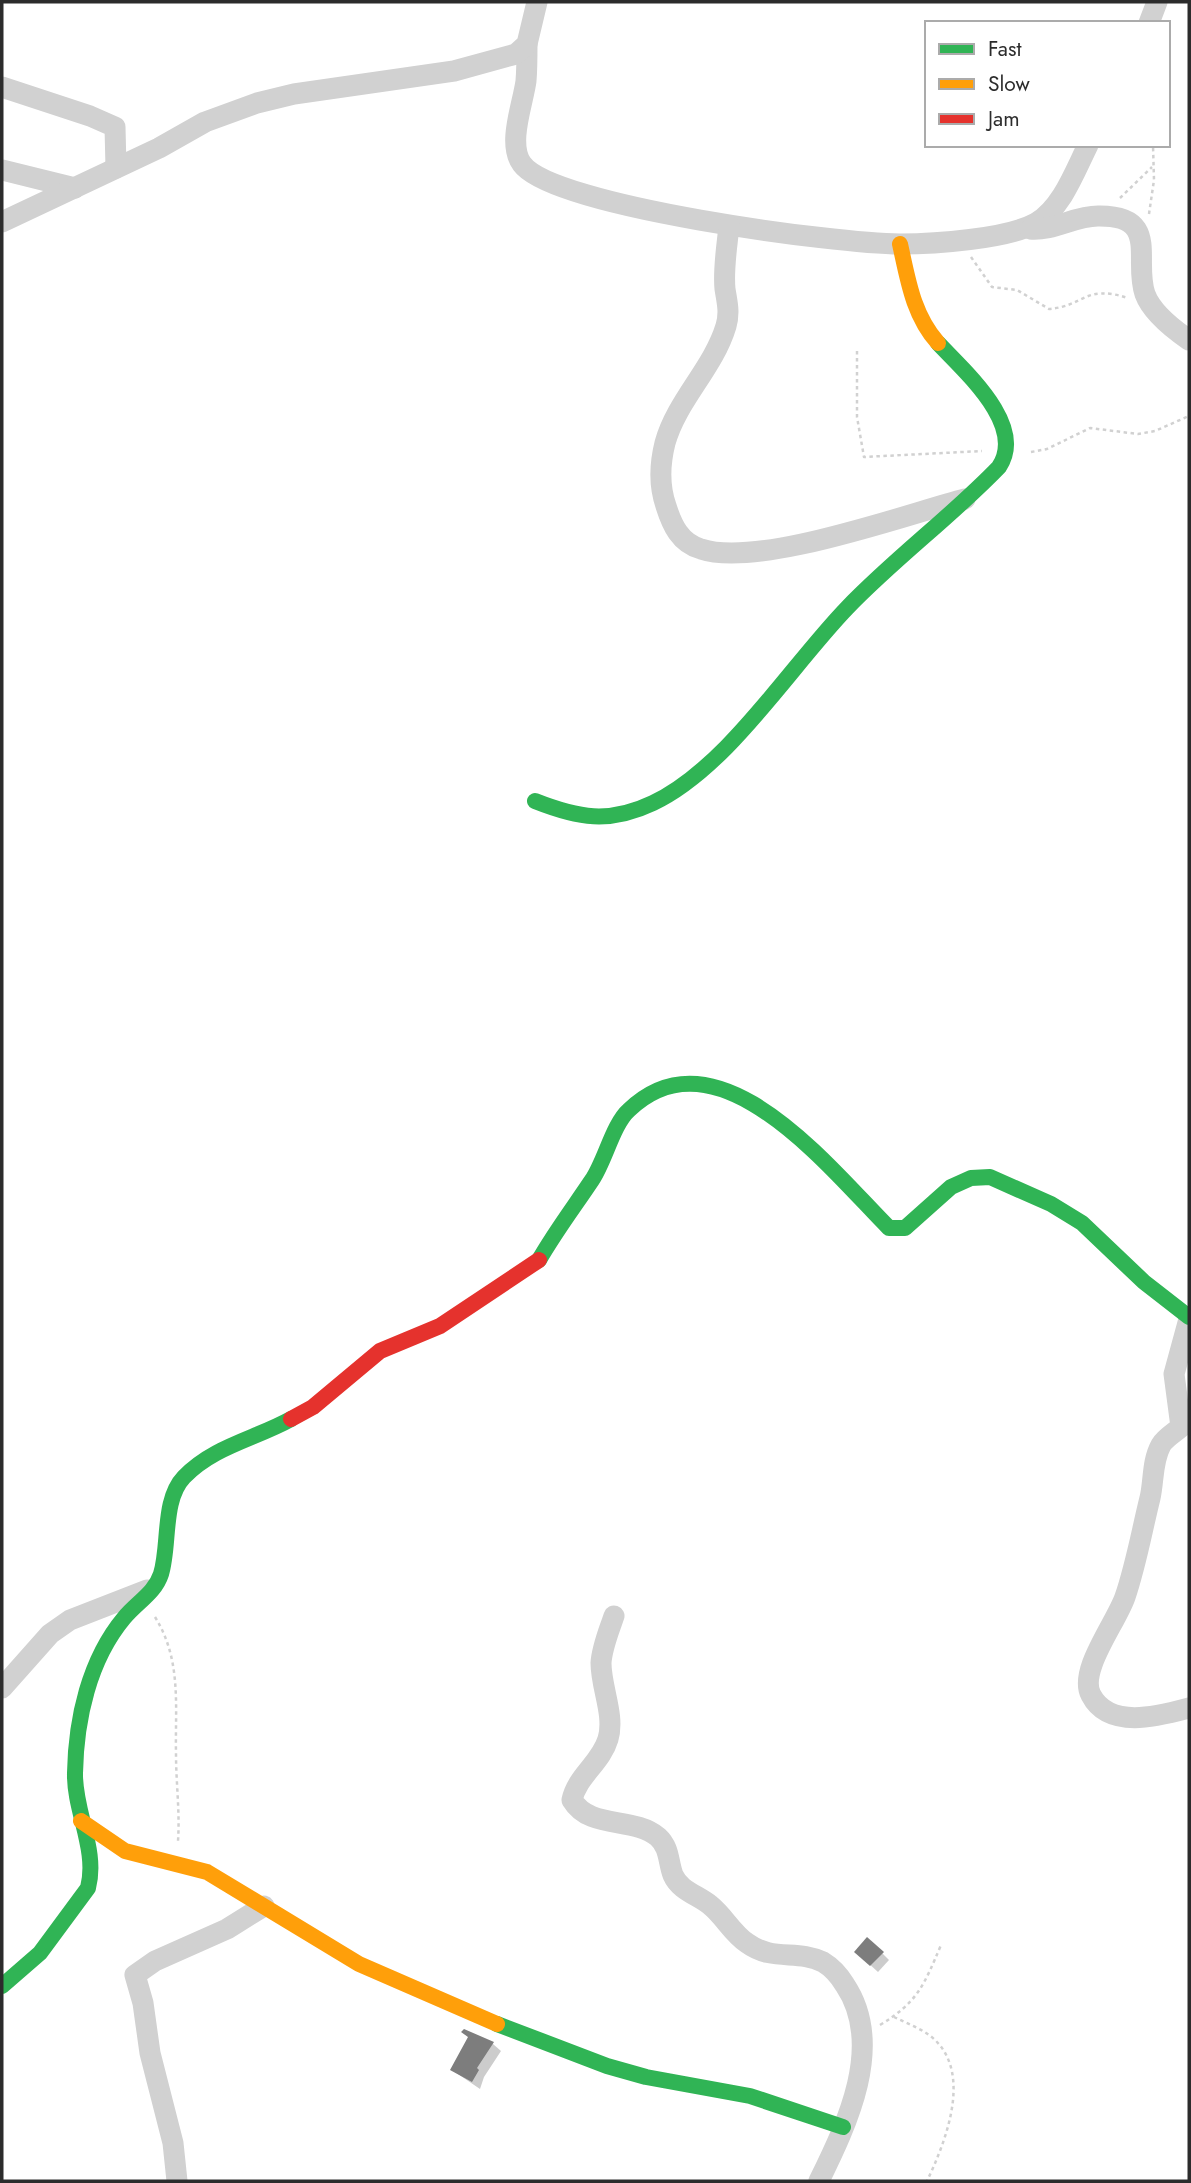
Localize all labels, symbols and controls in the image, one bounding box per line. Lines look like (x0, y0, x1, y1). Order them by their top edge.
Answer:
legend (925, 21, 1170, 147)
text: Fast (988, 34, 1021, 64)
text: Slow (988, 69, 1030, 99)
text: Jam (985, 104, 1020, 134)

